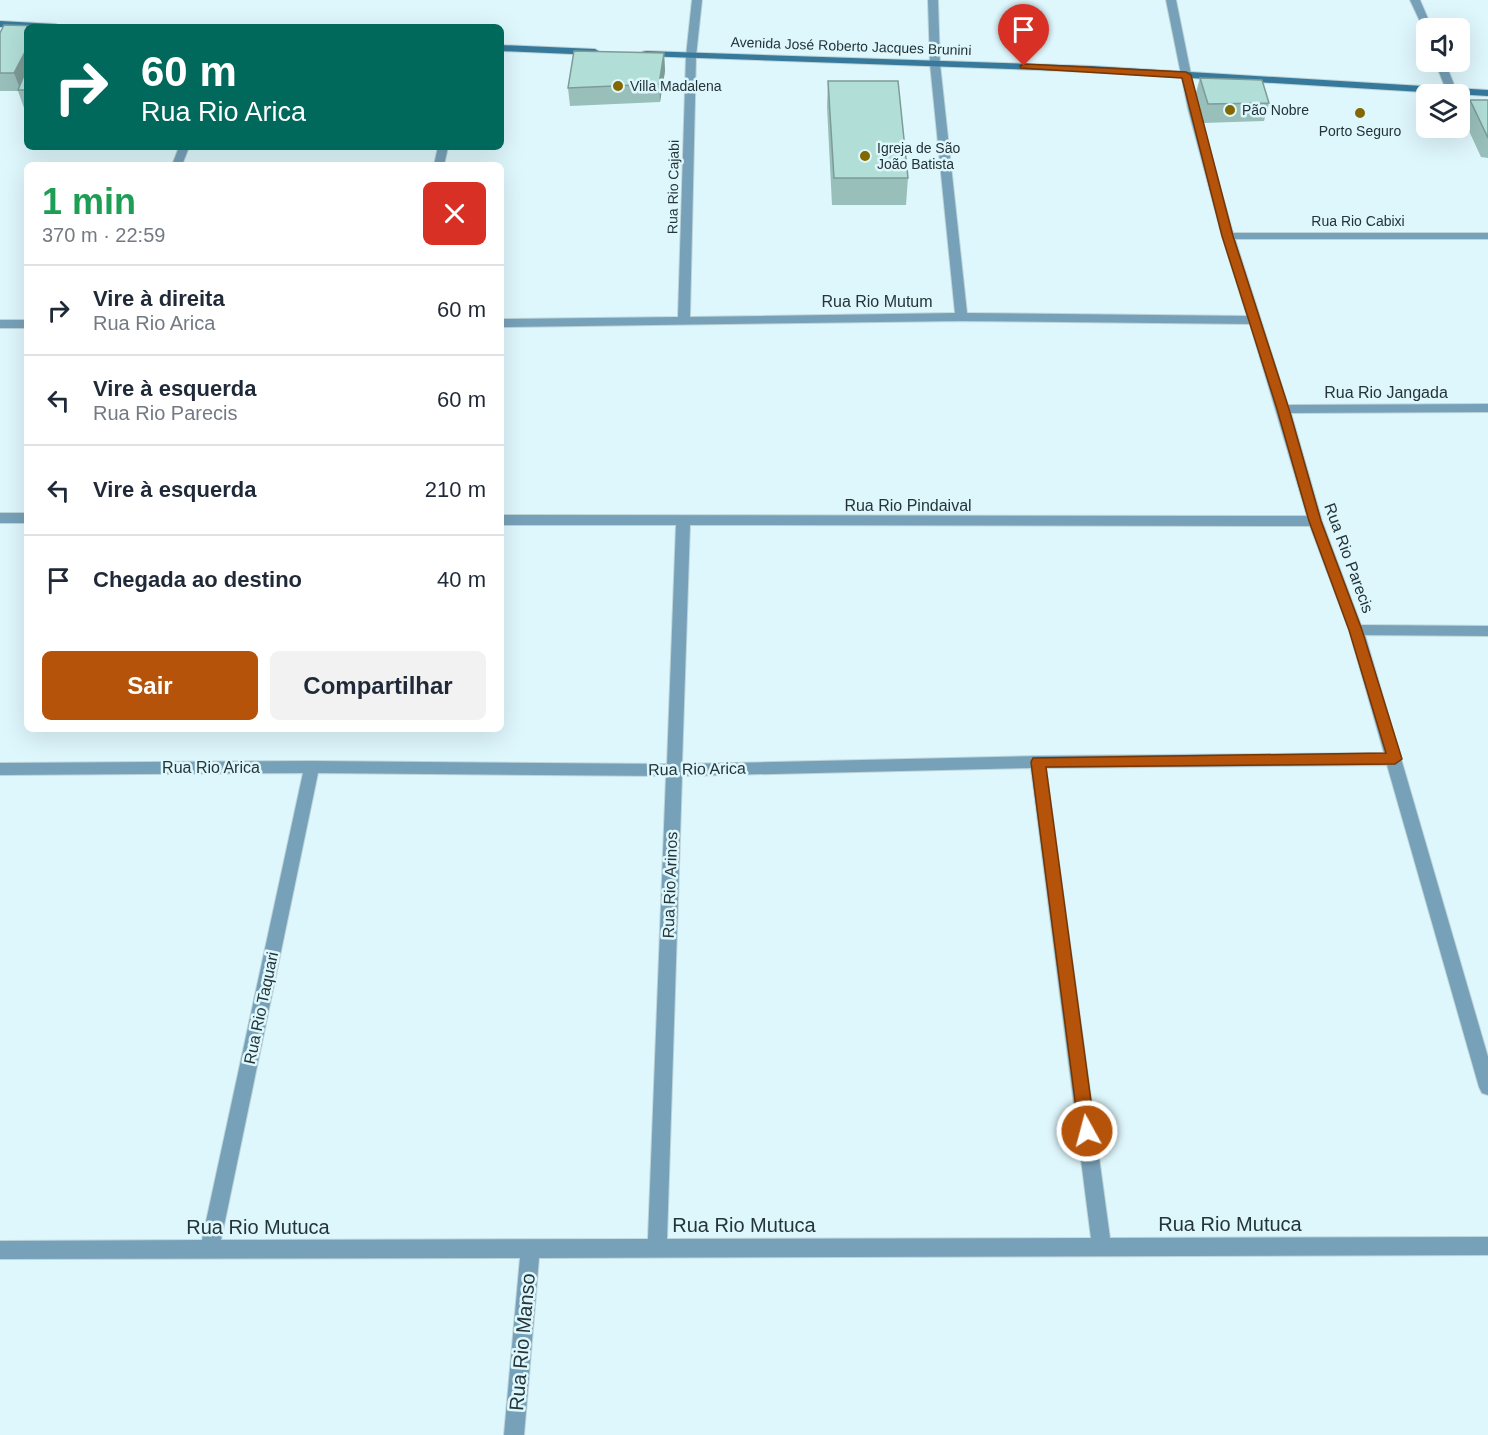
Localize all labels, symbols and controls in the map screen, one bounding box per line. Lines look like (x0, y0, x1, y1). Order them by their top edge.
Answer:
pin (998, 4, 1049, 66)
icon: arrive (1007, 13, 1040, 46)
map controls (1416, 18, 1470, 138)
button: sound (1416, 18, 1470, 72)
street label: Avenida José Roberto Jacques Brunini (730, 34, 972, 58)
icon: right (42, 48, 120, 126)
text: 60 m (141, 48, 237, 95)
place label: Villa Madalena (630, 78, 722, 94)
marker: Villa Madalena (611, 79, 625, 93)
button: layers (1416, 84, 1470, 138)
text: Rua Rio Arica (141, 97, 306, 127)
place label: Pão Nobre (1242, 102, 1309, 118)
marker: Pão Nobre (1223, 103, 1237, 117)
marker: Porto Seguro (1353, 106, 1367, 120)
place label: Porto Seguro (1319, 123, 1401, 139)
street label: Rua Rio Cajabi (664, 140, 682, 234)
place label: Igreja de São João Batista (877, 140, 960, 172)
marker: Igreja de São João Batista (858, 149, 872, 163)
text: 1 min (42, 181, 136, 222)
button: close (423, 182, 486, 245)
street label: Rua Rio Cabixi (1311, 213, 1405, 229)
text: 370 m · 22:59 (42, 224, 165, 246)
text: Vire à direita (93, 286, 225, 311)
street label: Rua Rio Mutum (821, 293, 933, 310)
icon: right (42, 294, 75, 327)
text: 60 m (437, 297, 486, 322)
text: Rua Rio Arica (93, 312, 215, 334)
text: Vire à esquerda (93, 376, 256, 401)
icon: left (42, 384, 75, 417)
street label: Rua Rio Jangada (1324, 384, 1448, 401)
text: 60 m (437, 387, 486, 412)
text: Rua Rio Parecis (93, 402, 238, 424)
icon: left (42, 474, 75, 507)
text: Vire à esquerda (93, 477, 256, 502)
text: 210 m (425, 477, 486, 502)
street label: Rua Rio Pindaival (844, 497, 972, 514)
street label: Rua Rio Parecis (1321, 501, 1377, 615)
icon: arrive (42, 564, 75, 597)
text: Chegada ao destino (93, 567, 302, 592)
text: 40 m (437, 567, 486, 592)
button: Sair (42, 651, 258, 720)
button: Compartilhar (270, 651, 486, 720)
street label: Rua Rio Arica (162, 759, 260, 776)
street label: Rua Rio Arica (648, 760, 746, 778)
street label: Rua Rio Arinos (660, 831, 680, 939)
street label: Rua Rio Taquari (241, 950, 281, 1066)
position arrow (1055, 1099, 1119, 1163)
street label: Rua Rio Mutuca (1158, 1213, 1303, 1235)
street label: Rua Rio Mutuca (672, 1214, 817, 1236)
street label: Rua Rio Mutuca (186, 1216, 331, 1238)
street label: Rua Rio Manso (505, 1272, 539, 1412)

